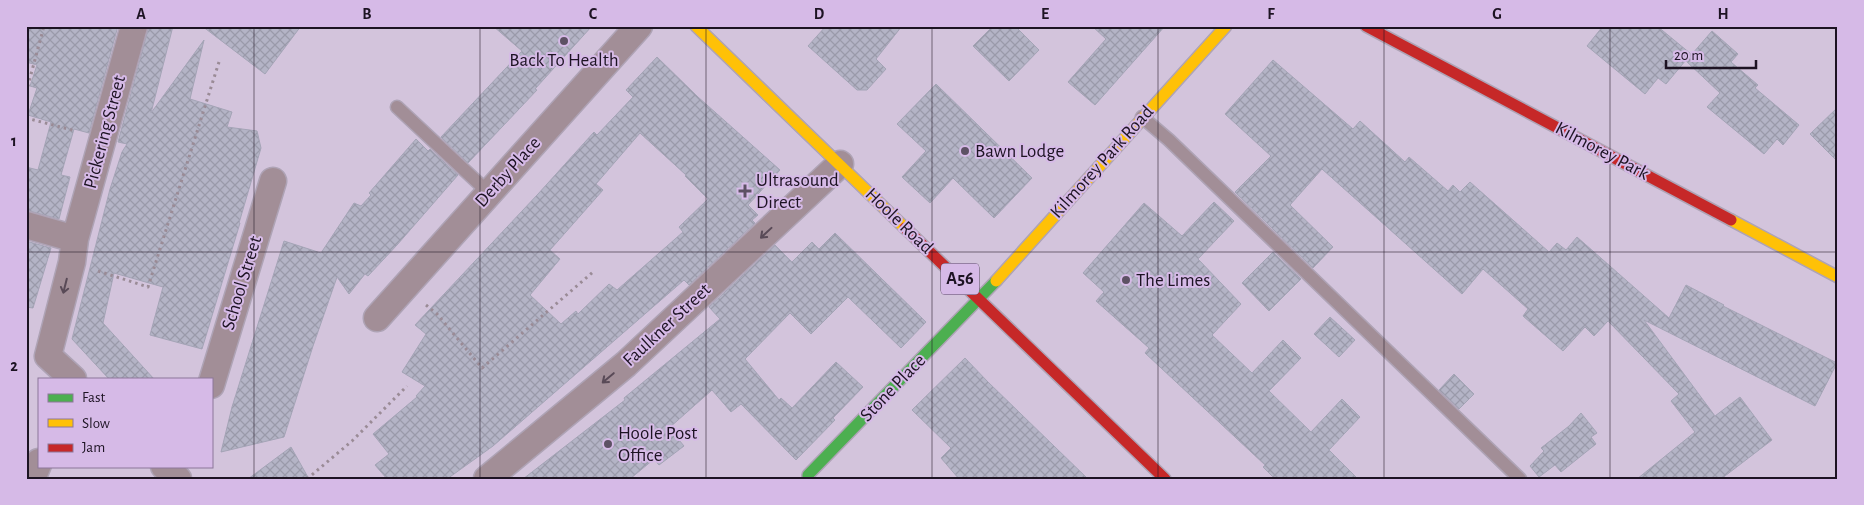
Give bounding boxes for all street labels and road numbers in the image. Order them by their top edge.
street label: Pickering Street [81,73,129,191]
street label: Kilmorey Park Road [1047,102,1157,222]
street label: Kilmorey Park [1552,118,1652,184]
street label: Derby Place [472,133,544,211]
street label: Hoole Road [862,184,937,258]
street label: School Street [219,234,265,332]
road number: A56 [941,264,979,294]
street label: Faulkner Street [620,280,714,370]
street label: Stone Place [857,351,929,425]

